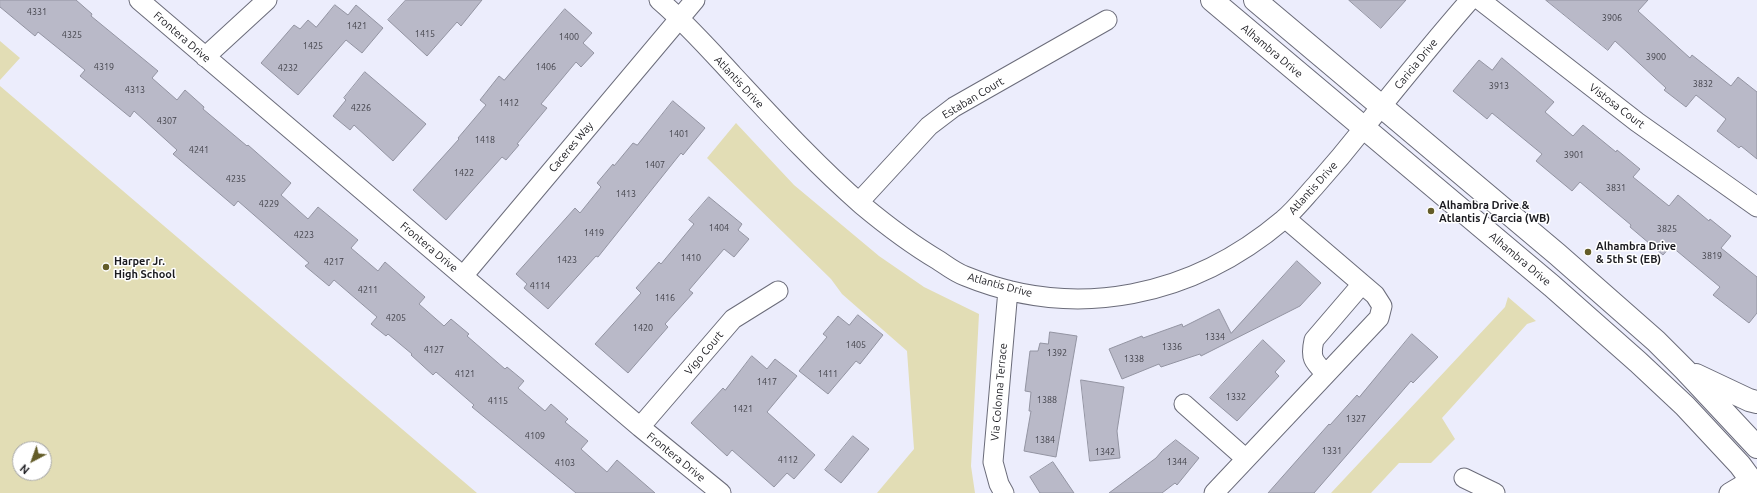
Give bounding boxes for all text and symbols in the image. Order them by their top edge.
house number: 4331 [27,7,47,17]
street label: Frontera Drive [151,9,213,65]
house number: 3906 [1602,13,1622,23]
house number: 1421 [347,21,367,31]
street label: Alhambra Drive [1239,21,1305,81]
house number: 1415 [415,29,435,39]
house number: 4325 [62,30,82,40]
house number: 1400 [559,32,579,42]
street label: Caricia Drive [1392,36,1440,92]
house number: 1425 [303,41,323,51]
house number: 3900 [1646,52,1666,62]
street label: Atlantis Drive [711,53,767,111]
house number: 4319 [94,62,114,72]
house number: 1406 [536,62,556,72]
house number: 4232 [278,63,298,73]
street label: Estaban Court [940,74,1006,122]
house number: 3832 [1693,79,1713,89]
house number: 3913 [1489,81,1509,91]
street label: Vistosa Court [1587,81,1647,131]
house number: 4313 [125,85,145,95]
house number: 1412 [499,98,519,108]
house number: 4226 [351,103,371,113]
house number: 4307 [157,116,177,126]
street label: Caceres Way [546,119,596,175]
house number: 1401 [669,129,689,139]
house number: 1418 [475,135,495,145]
house number: 4241 [189,145,209,155]
house number: 3901 [1564,150,1584,160]
street label: Atlantis Drive [1286,159,1340,217]
house number: 1407 [645,160,665,170]
house number: 1422 [454,168,474,178]
house number: 4235 [226,174,246,184]
house number: 3831 [1606,183,1626,193]
house number: 1413 [616,189,636,199]
place label: Alhambra Drive & Atlantis / Carcia (WB) [1439,198,1550,224]
house number: 4229 [259,199,279,209]
marker: Alhambra Drive & Atlantis / Carcia (WB) [1426,206,1436,216]
street label: Frontera Drive [397,219,461,275]
house number: 1404 [709,223,729,233]
house number: 3825 [1657,224,1677,234]
house number: 1419 [584,228,604,238]
street label: Alhambra Drive [1487,229,1553,289]
house number: 4223 [294,230,314,240]
place label: Alhambra Drive & 5th St (EB) [1596,239,1676,265]
marker: Alhambra Drive & 5th St (EB) [1583,247,1593,257]
house number: 3819 [1702,251,1722,261]
house number: 1410 [681,253,701,263]
place label: Harper Jr. High School [114,254,175,280]
house number: 1423 [557,255,577,265]
house number: 4217 [324,257,344,267]
marker: Harper Jr. High School [101,262,111,272]
street label: Atlantis Drive [966,270,1034,300]
house number: 4114 [530,281,550,291]
house number: 4211 [358,285,378,295]
house number: 1416 [655,293,675,303]
house number: 4205 [386,313,406,323]
house number: 1420 [633,323,653,333]
street label: Vigo Court [682,328,726,378]
house number: 1334 [1205,332,1225,342]
house number: 1405 [846,340,866,350]
house number: 1336 [1162,342,1182,352]
street label: Via Colonna Terrace [988,343,1010,441]
house number: 4127 [424,345,444,355]
house number: 1392 [1047,348,1067,358]
house number: 1338 [1124,354,1144,364]
house number: 4121 [455,369,475,379]
house number: 1411 [818,369,838,379]
house number: 1417 [757,377,777,387]
house number: 1332 [1226,392,1246,402]
house number: 1388 [1037,395,1057,405]
house number: 4115 [488,396,508,406]
house number: 1421 [733,404,753,414]
house number: 1327 [1346,414,1366,424]
street label: Frontera Drive [644,429,708,485]
house number: 4109 [525,431,545,441]
house number: 1384 [1035,435,1055,445]
north arrow [12,441,52,481]
house number: 1331 [1322,446,1342,456]
house number: 1342 [1095,447,1115,457]
house number: 4112 [778,455,798,465]
house number: 1344 [1167,457,1187,467]
house number: 4103 [555,458,575,468]
text: N [18,462,32,477]

